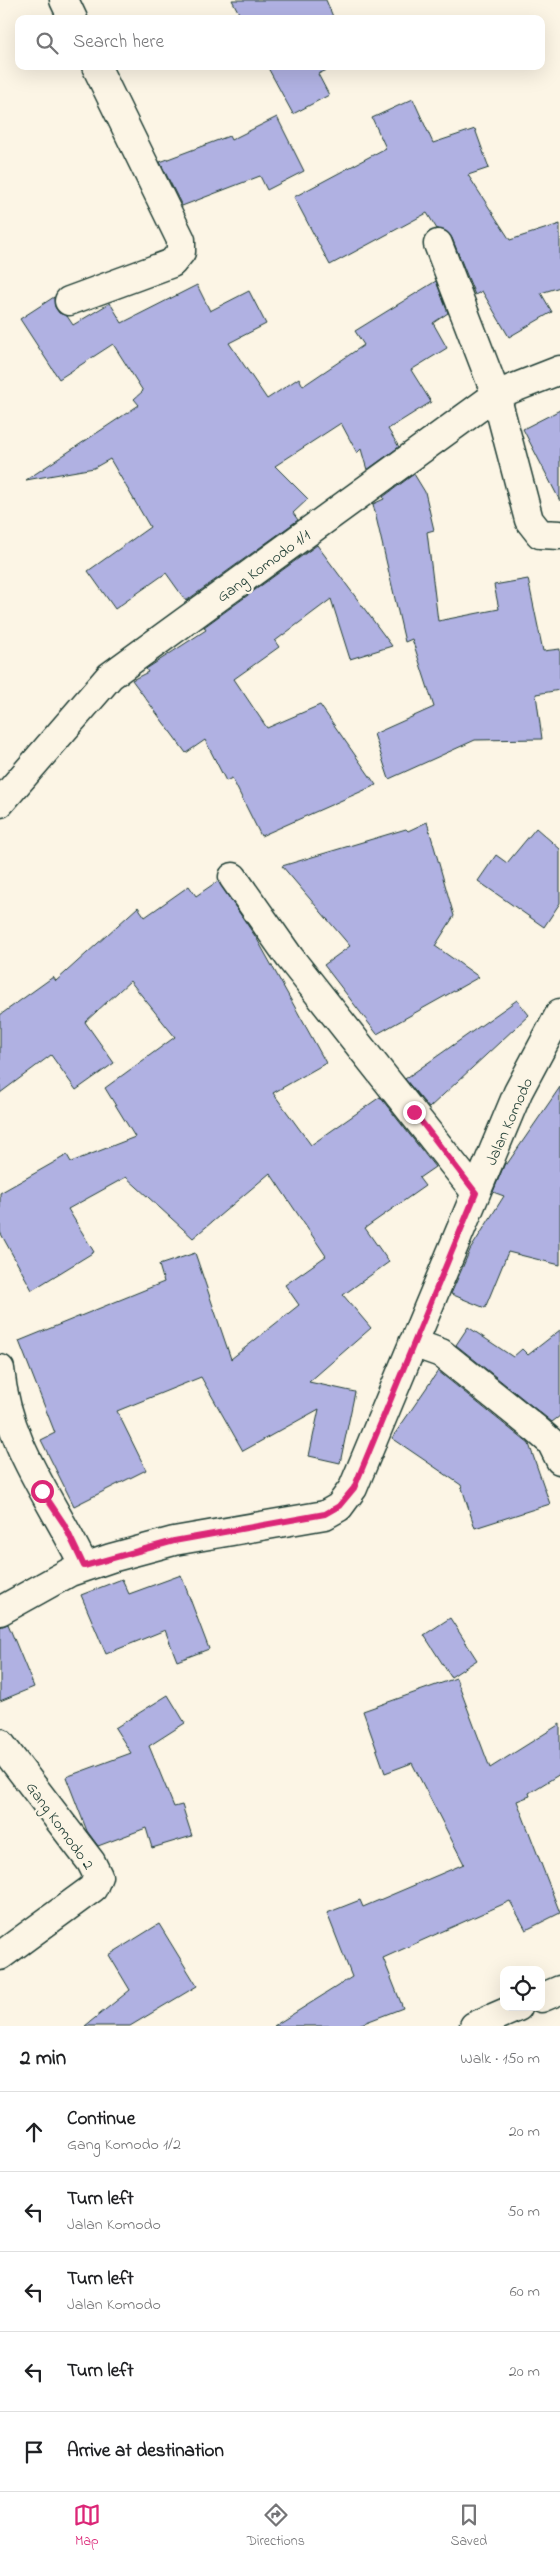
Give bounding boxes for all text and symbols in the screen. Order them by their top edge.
search box [15,15,545,70]
icon: search [33,29,61,57]
text: Search here [73,29,164,56]
street label: Gang Komodo 1/1 [212,524,316,609]
street label: Jalan Komodo [480,1074,540,1170]
route end [403,1101,426,1124]
route start [31,1480,54,1503]
street label: Gang Komodo 2 [19,1777,100,1875]
map controls [500,1966,545,2011]
button: locate [500,1966,545,2011]
text: 2 min [20,2044,66,2074]
text: Walk · 150 m [460,2047,540,2071]
text: Continue [67,2106,135,2133]
icon: ahead [20,2118,48,2146]
text: 20 m [509,2120,540,2144]
text: Gang Komodo 1/2 [67,2133,181,2157]
text: Turn left [67,2186,134,2213]
icon: left [20,2198,48,2226]
text: 50 m [508,2200,540,2224]
text: Jalan Komodo [67,2213,161,2237]
text: Turn left [67,2266,134,2293]
icon: left [20,2278,48,2306]
text: 60 m [510,2280,540,2304]
text: Jalan Komodo [67,2293,161,2317]
icon: left [20,2358,48,2386]
text: Turn left [67,2358,134,2385]
text: 20 m [509,2360,540,2384]
icon: arrive [20,2438,48,2466]
text: Arrive at destination [67,2438,224,2465]
tab: Map [73,2501,101,2552]
tab: Directions [247,2501,305,2552]
tab: Saved [451,2501,487,2552]

